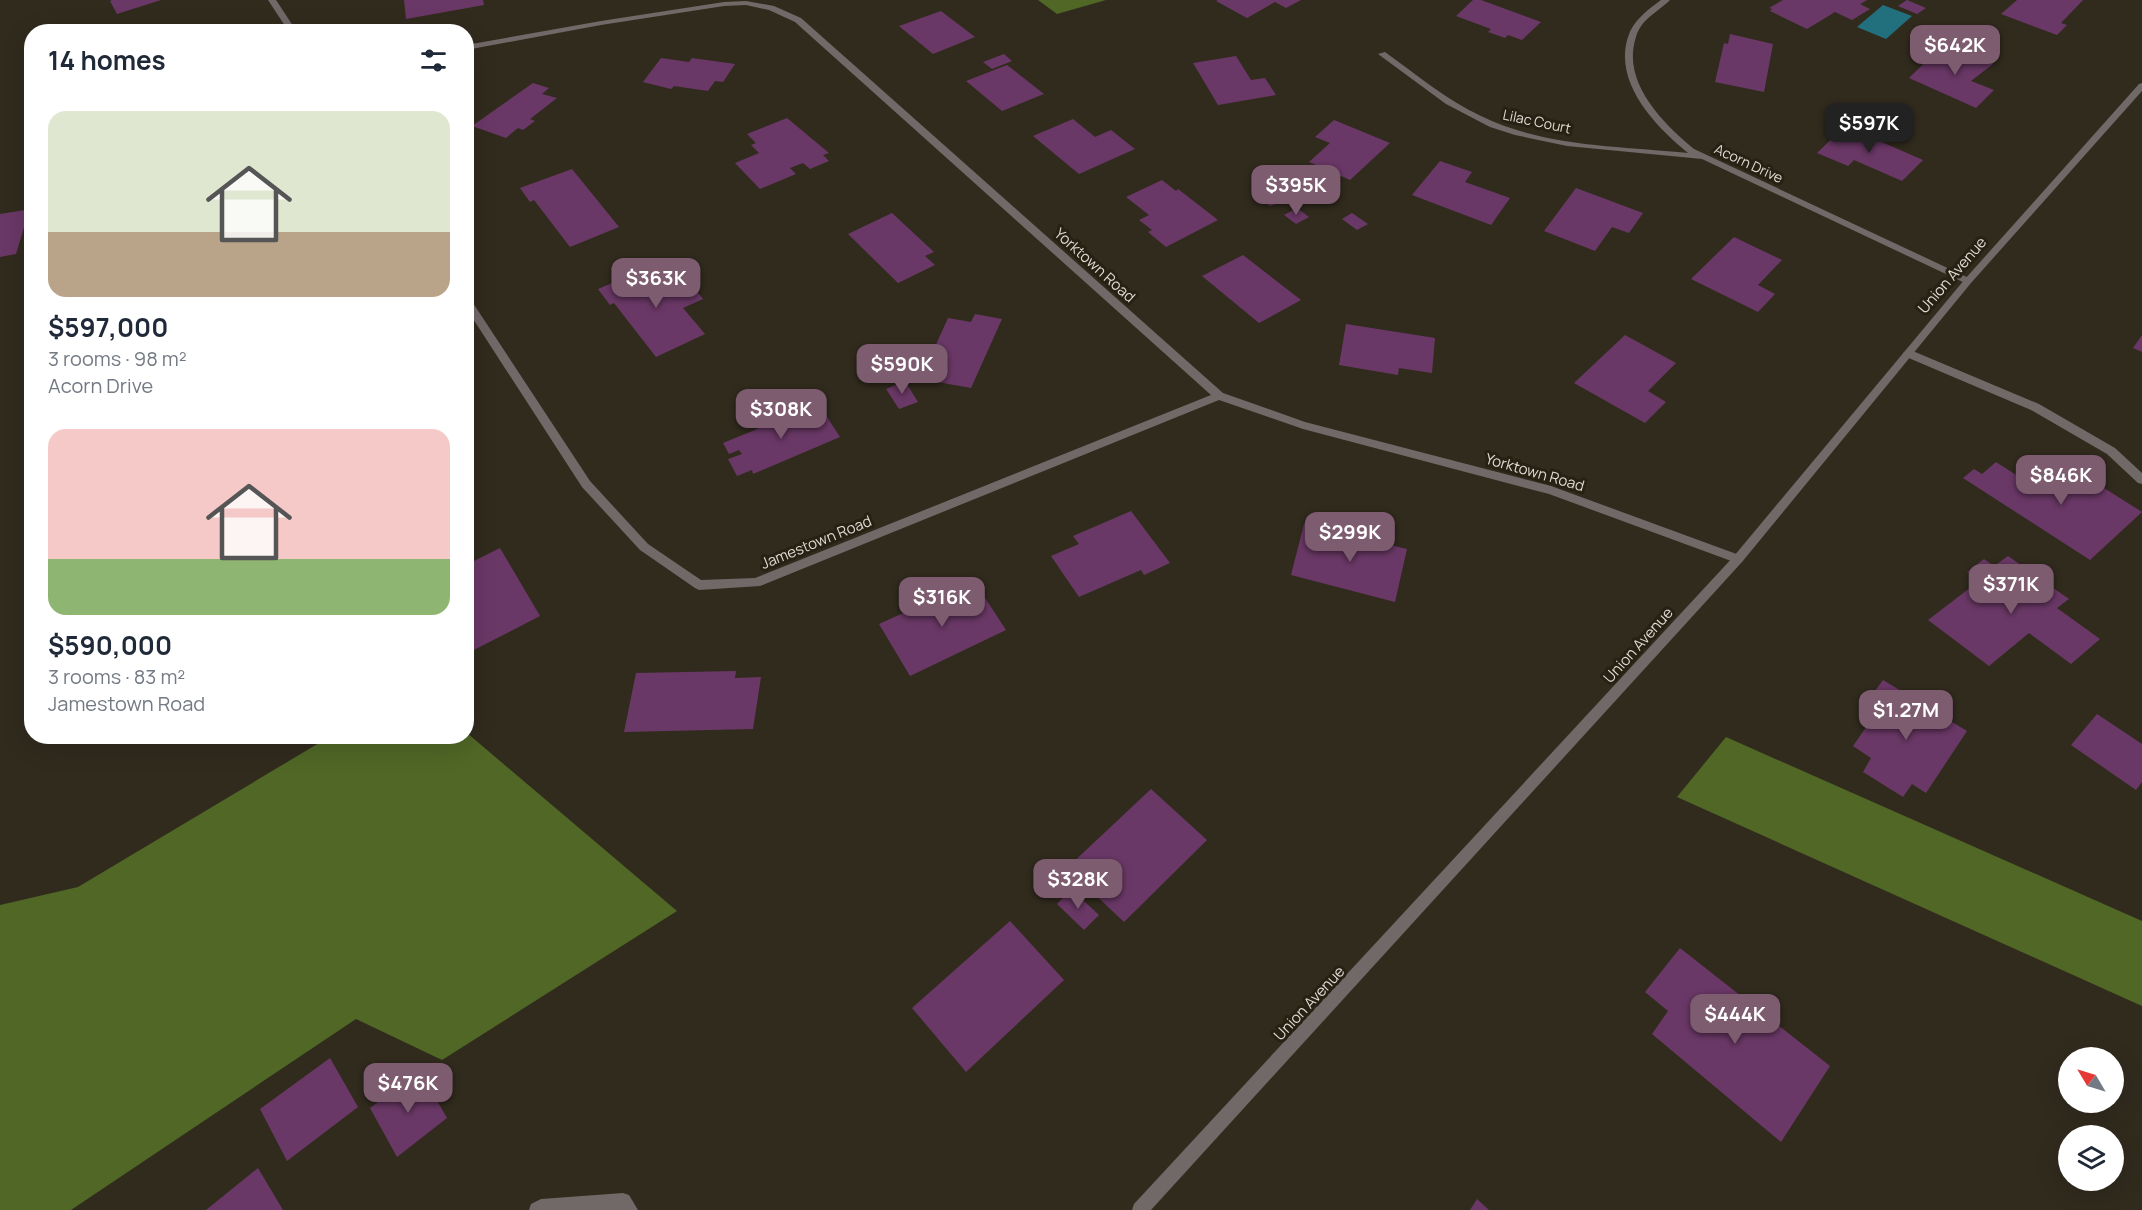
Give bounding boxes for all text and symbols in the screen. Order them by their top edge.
pin: $642K [1913,25,1997,76]
text: $642K [1924,31,1986,58]
text: 14 homes [48,42,166,78]
icon: filters [417,44,450,77]
pin: $597K [1827,103,1911,154]
street label: Lilac Court [1501,105,1573,138]
text: $597K [1839,109,1899,136]
street label: Acorn Drive [1712,139,1786,187]
icon: home [195,150,303,258]
pin: $395K [1254,165,1338,216]
text: $395K [1265,171,1327,198]
street label: Yorktown Road [1050,223,1140,307]
street label: Union Avenue [1913,232,1991,318]
pin: $363K [614,258,698,309]
text: $363K [625,264,687,291]
text: $597,000 [48,309,168,345]
pin: $590K [860,344,944,395]
text: 3 rooms · 98 m² [48,345,187,372]
text: $590K [871,350,933,377]
text: Acorn Drive [48,372,153,399]
pin: $308K [739,389,823,440]
text: $308K [750,395,812,422]
street label: Yorktown Road [1483,448,1587,496]
pin: $846K [2019,455,2103,506]
text: $846K [2030,461,2092,488]
icon: home [195,468,303,576]
street label: Jamestown Road [757,510,875,574]
pin: $299K [1308,512,1392,563]
text: $299K [1319,518,1381,545]
pin: $371K [1969,564,2053,615]
text: $371K [1983,570,2039,597]
pin: $316K [900,577,984,628]
text: $316K [913,583,971,610]
street label: Union Avenue [1598,602,1678,687]
text: $590,000 [48,627,172,663]
text: 3 rooms · 83 m² [48,663,185,690]
text: Jamestown Road [48,690,205,717]
pin: $1.27M [1857,690,1955,741]
text: $1.27M [1873,696,1939,723]
pin: $328K [1036,859,1120,910]
text: $328K [1047,865,1109,892]
street label: Union Avenue [1269,961,1349,1045]
pin: $444K [1693,994,1777,1045]
text: $444K [1704,1000,1766,1027]
north arrow [2058,1047,2124,1113]
map controls [2058,1047,2124,1191]
pin: $476K [366,1063,450,1114]
text: $476K [378,1069,438,1096]
button: layers [2058,1125,2124,1191]

